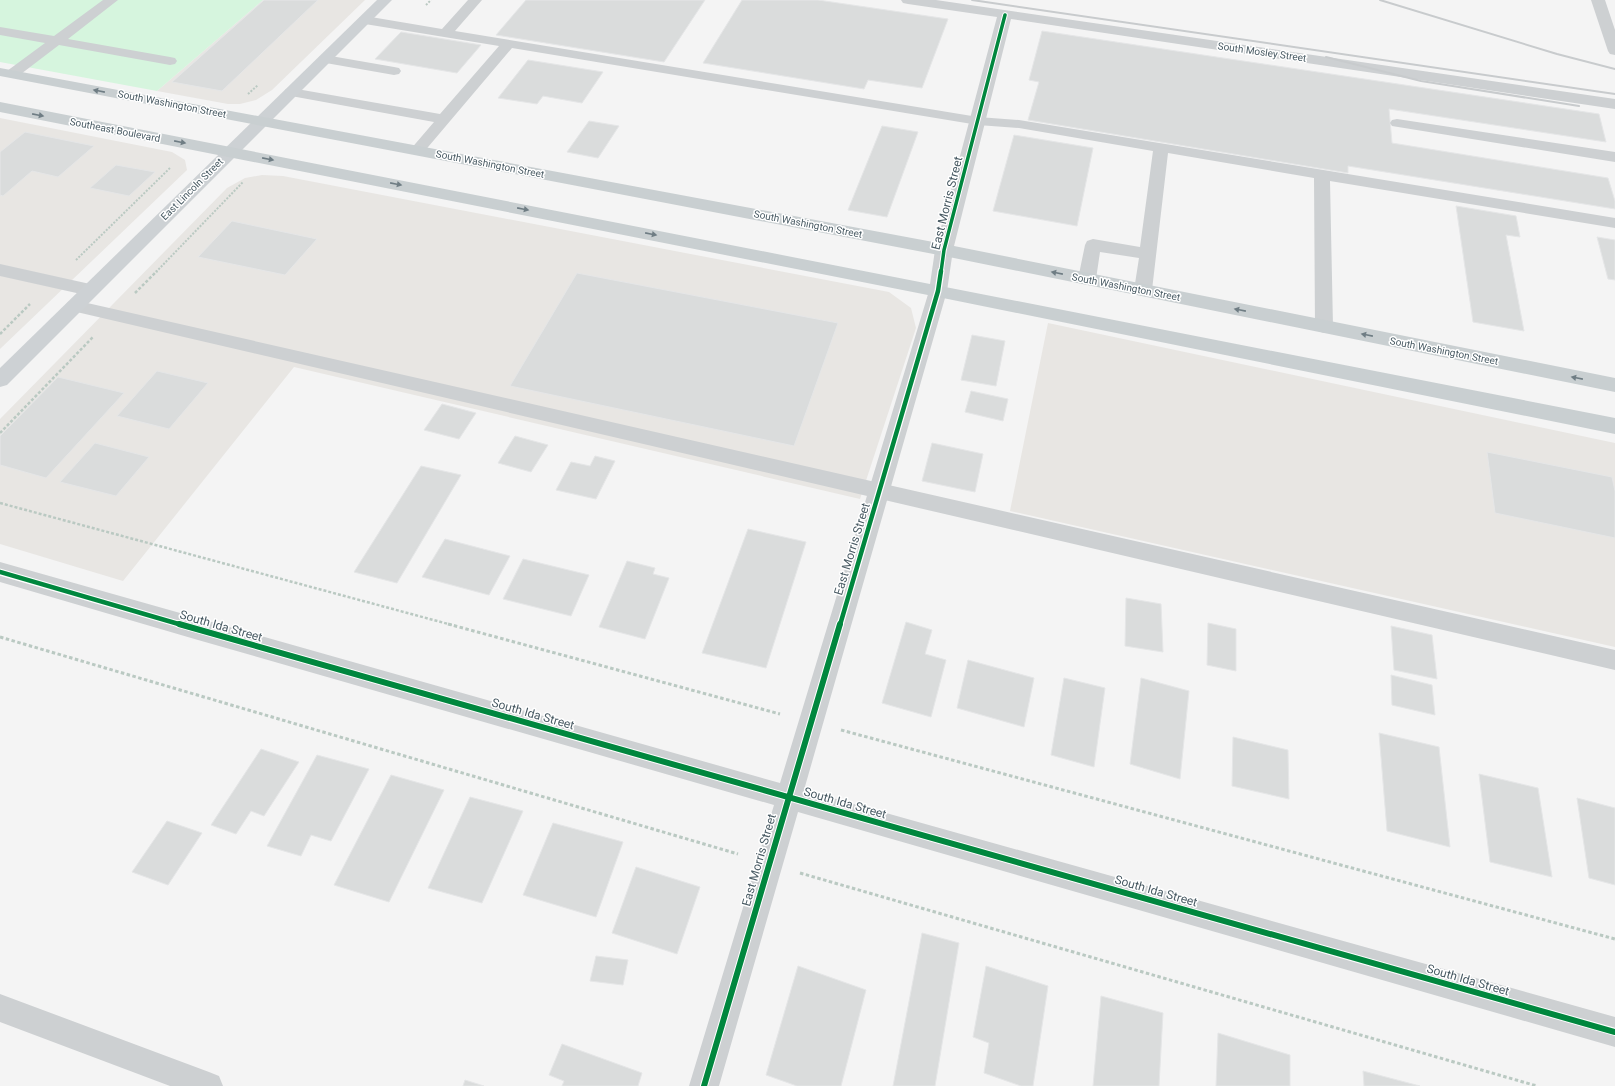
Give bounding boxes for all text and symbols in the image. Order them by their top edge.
street label: South Mosley Street [1217,40,1307,64]
one-way arrow [93,87,105,93]
street label: South Washington Street [117,88,227,120]
one-way arrow [32,112,44,118]
street label: Southeast Boulevard [69,116,161,144]
one-way arrow [174,140,186,146]
street label: South Washington Street [435,148,545,180]
street label: East Morris Street [929,155,965,251]
street label: East Lincoln Street [159,156,225,222]
one-way arrow [262,157,274,163]
one-way arrow [390,182,402,188]
one-way arrow [517,207,530,213]
street label: South Washington Street [753,208,863,240]
one-way arrow [645,232,657,238]
one-way arrow [1051,269,1063,275]
street label: South Washington Street [1071,271,1181,303]
one-way arrow [1233,306,1246,312]
one-way arrow [1361,332,1373,338]
street label: South Washington Street [1389,335,1499,367]
one-way arrow [1571,374,1583,380]
street label: East Morris Street [831,501,873,597]
street label: South Ida Street [178,608,264,645]
street label: South Ida Street [490,696,576,733]
street label: South Ida Street [802,785,888,822]
street label: East Morris Street [739,812,779,908]
street label: South Ida Street [1113,873,1199,910]
street label: South Ida Street [1425,962,1511,999]

